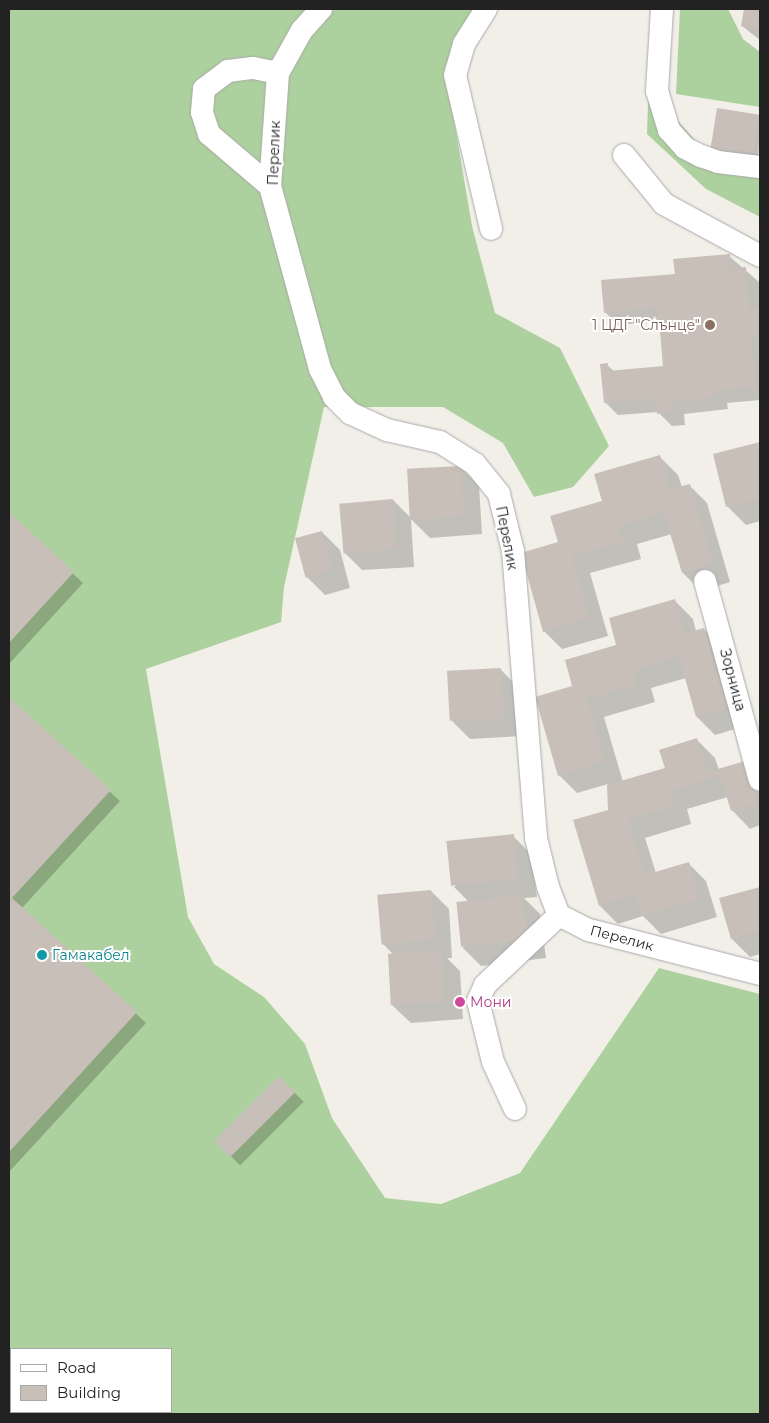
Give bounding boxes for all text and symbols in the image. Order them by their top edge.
street label: Перелик [264,120,284,186]
place label: 1 ЦДГ "Слънце" [592,317,700,333]
marker: 1 ЦДГ "Слънце" [704,319,716,331]
street label: Перелик [493,505,521,571]
street label: Зорница [717,647,749,713]
street label: Перелик [588,921,656,955]
place label: Гамакабел [52,947,130,963]
marker: Гамакабел [36,949,48,961]
place label: Мони [470,994,511,1010]
marker: Мони [454,996,466,1008]
legend [10,1348,172,1413]
text: Road [57,1358,96,1377]
text: Building [57,1383,121,1402]

